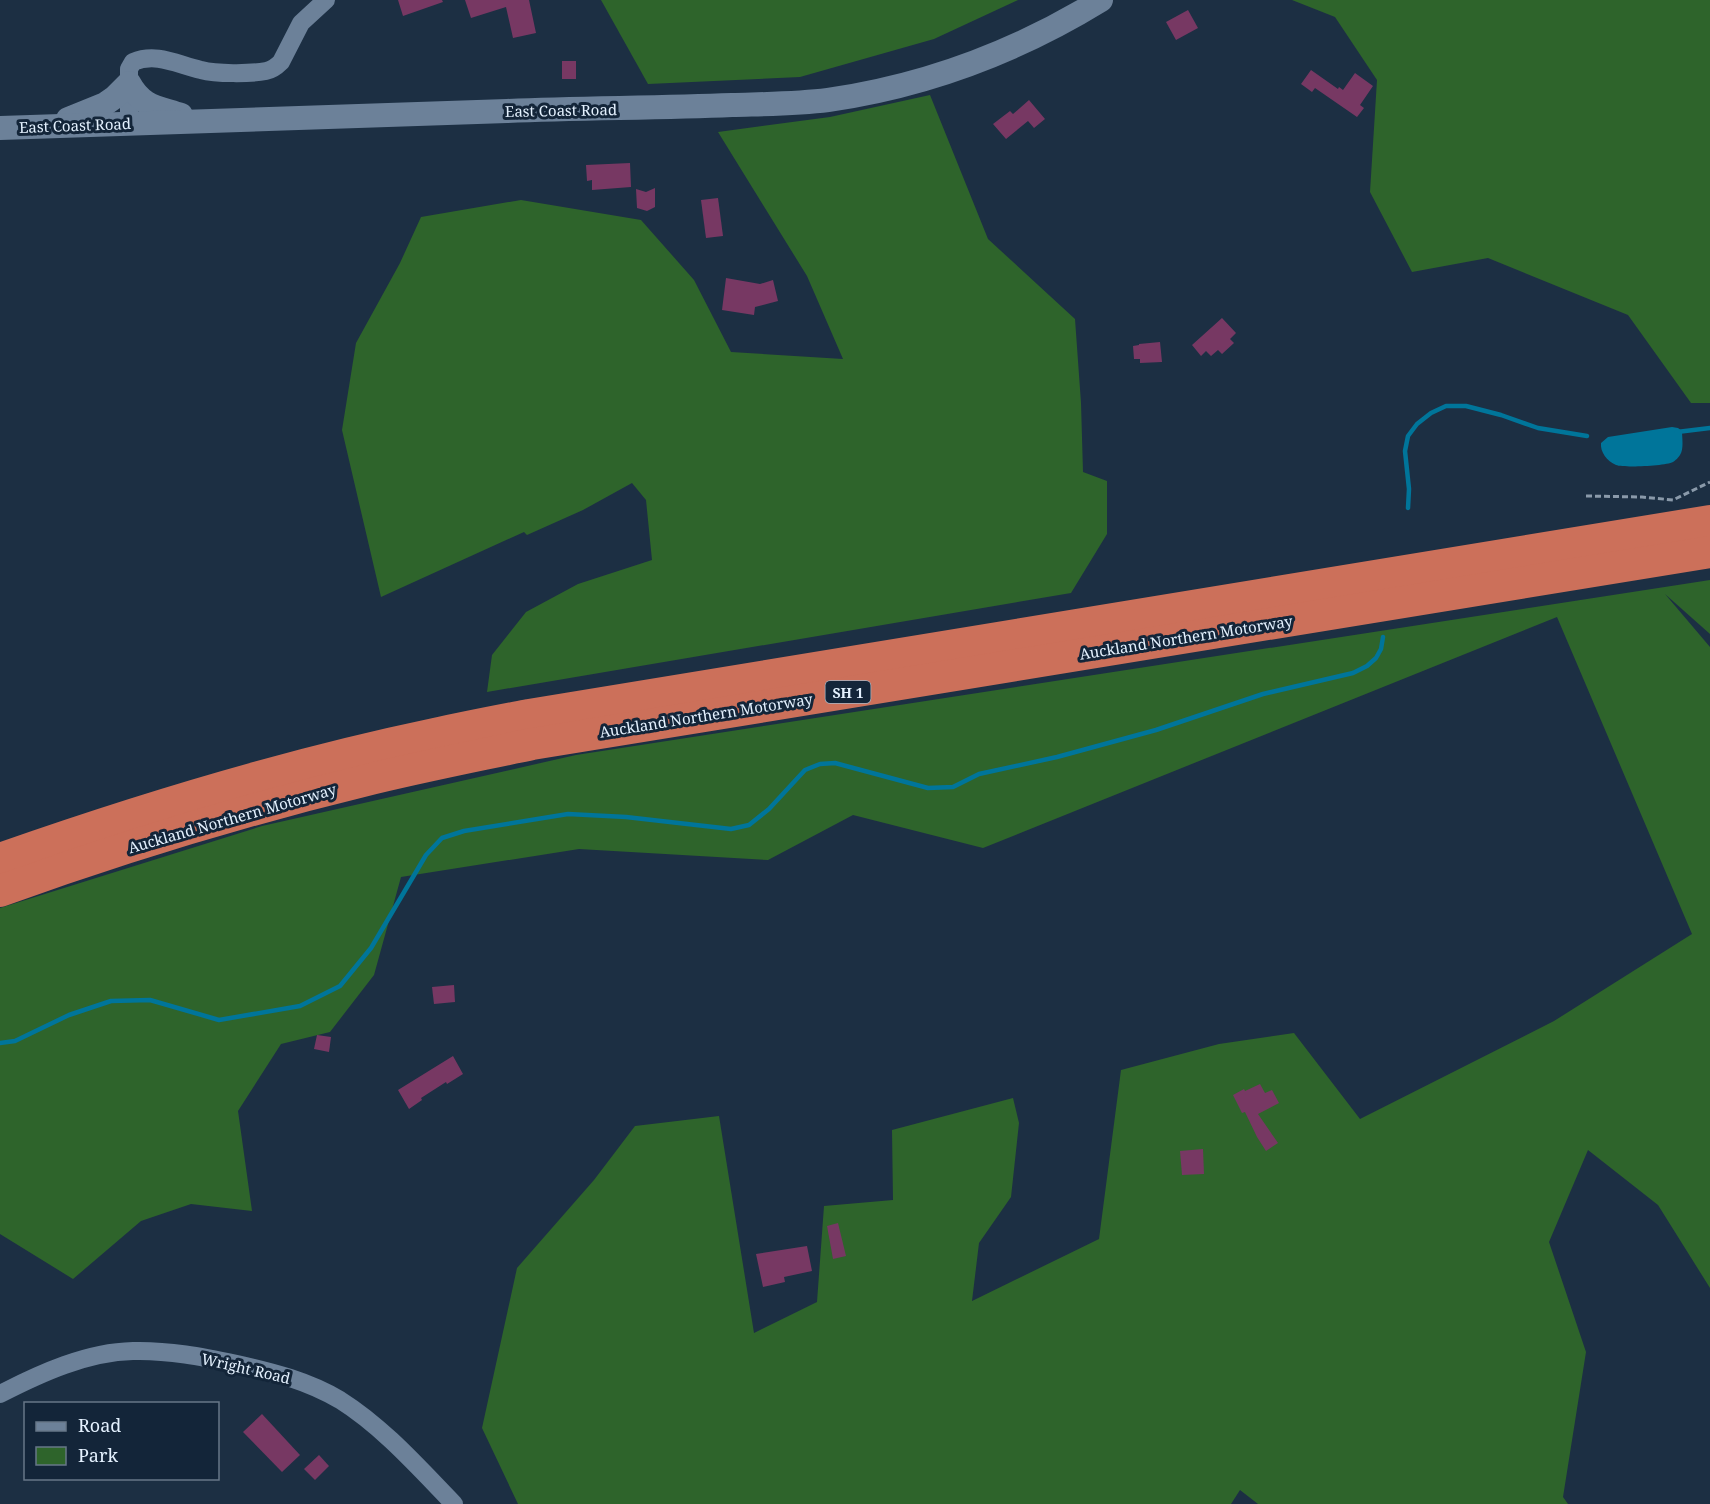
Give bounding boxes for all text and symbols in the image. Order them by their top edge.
street label: East Coast Road [505,99,617,121]
street label: East Coast Road [19,113,131,137]
street label: Auckland Northern Motorway [1078,610,1295,664]
road number: SH 1 [826,681,870,703]
street label: Auckland Northern Motorway [598,688,815,742]
street label: Auckland Northern Motorway [126,779,339,857]
street label: Wright Road [200,1348,292,1388]
legend [24,1402,219,1480]
text: Road [78,1413,121,1437]
text: Park [78,1443,118,1467]

